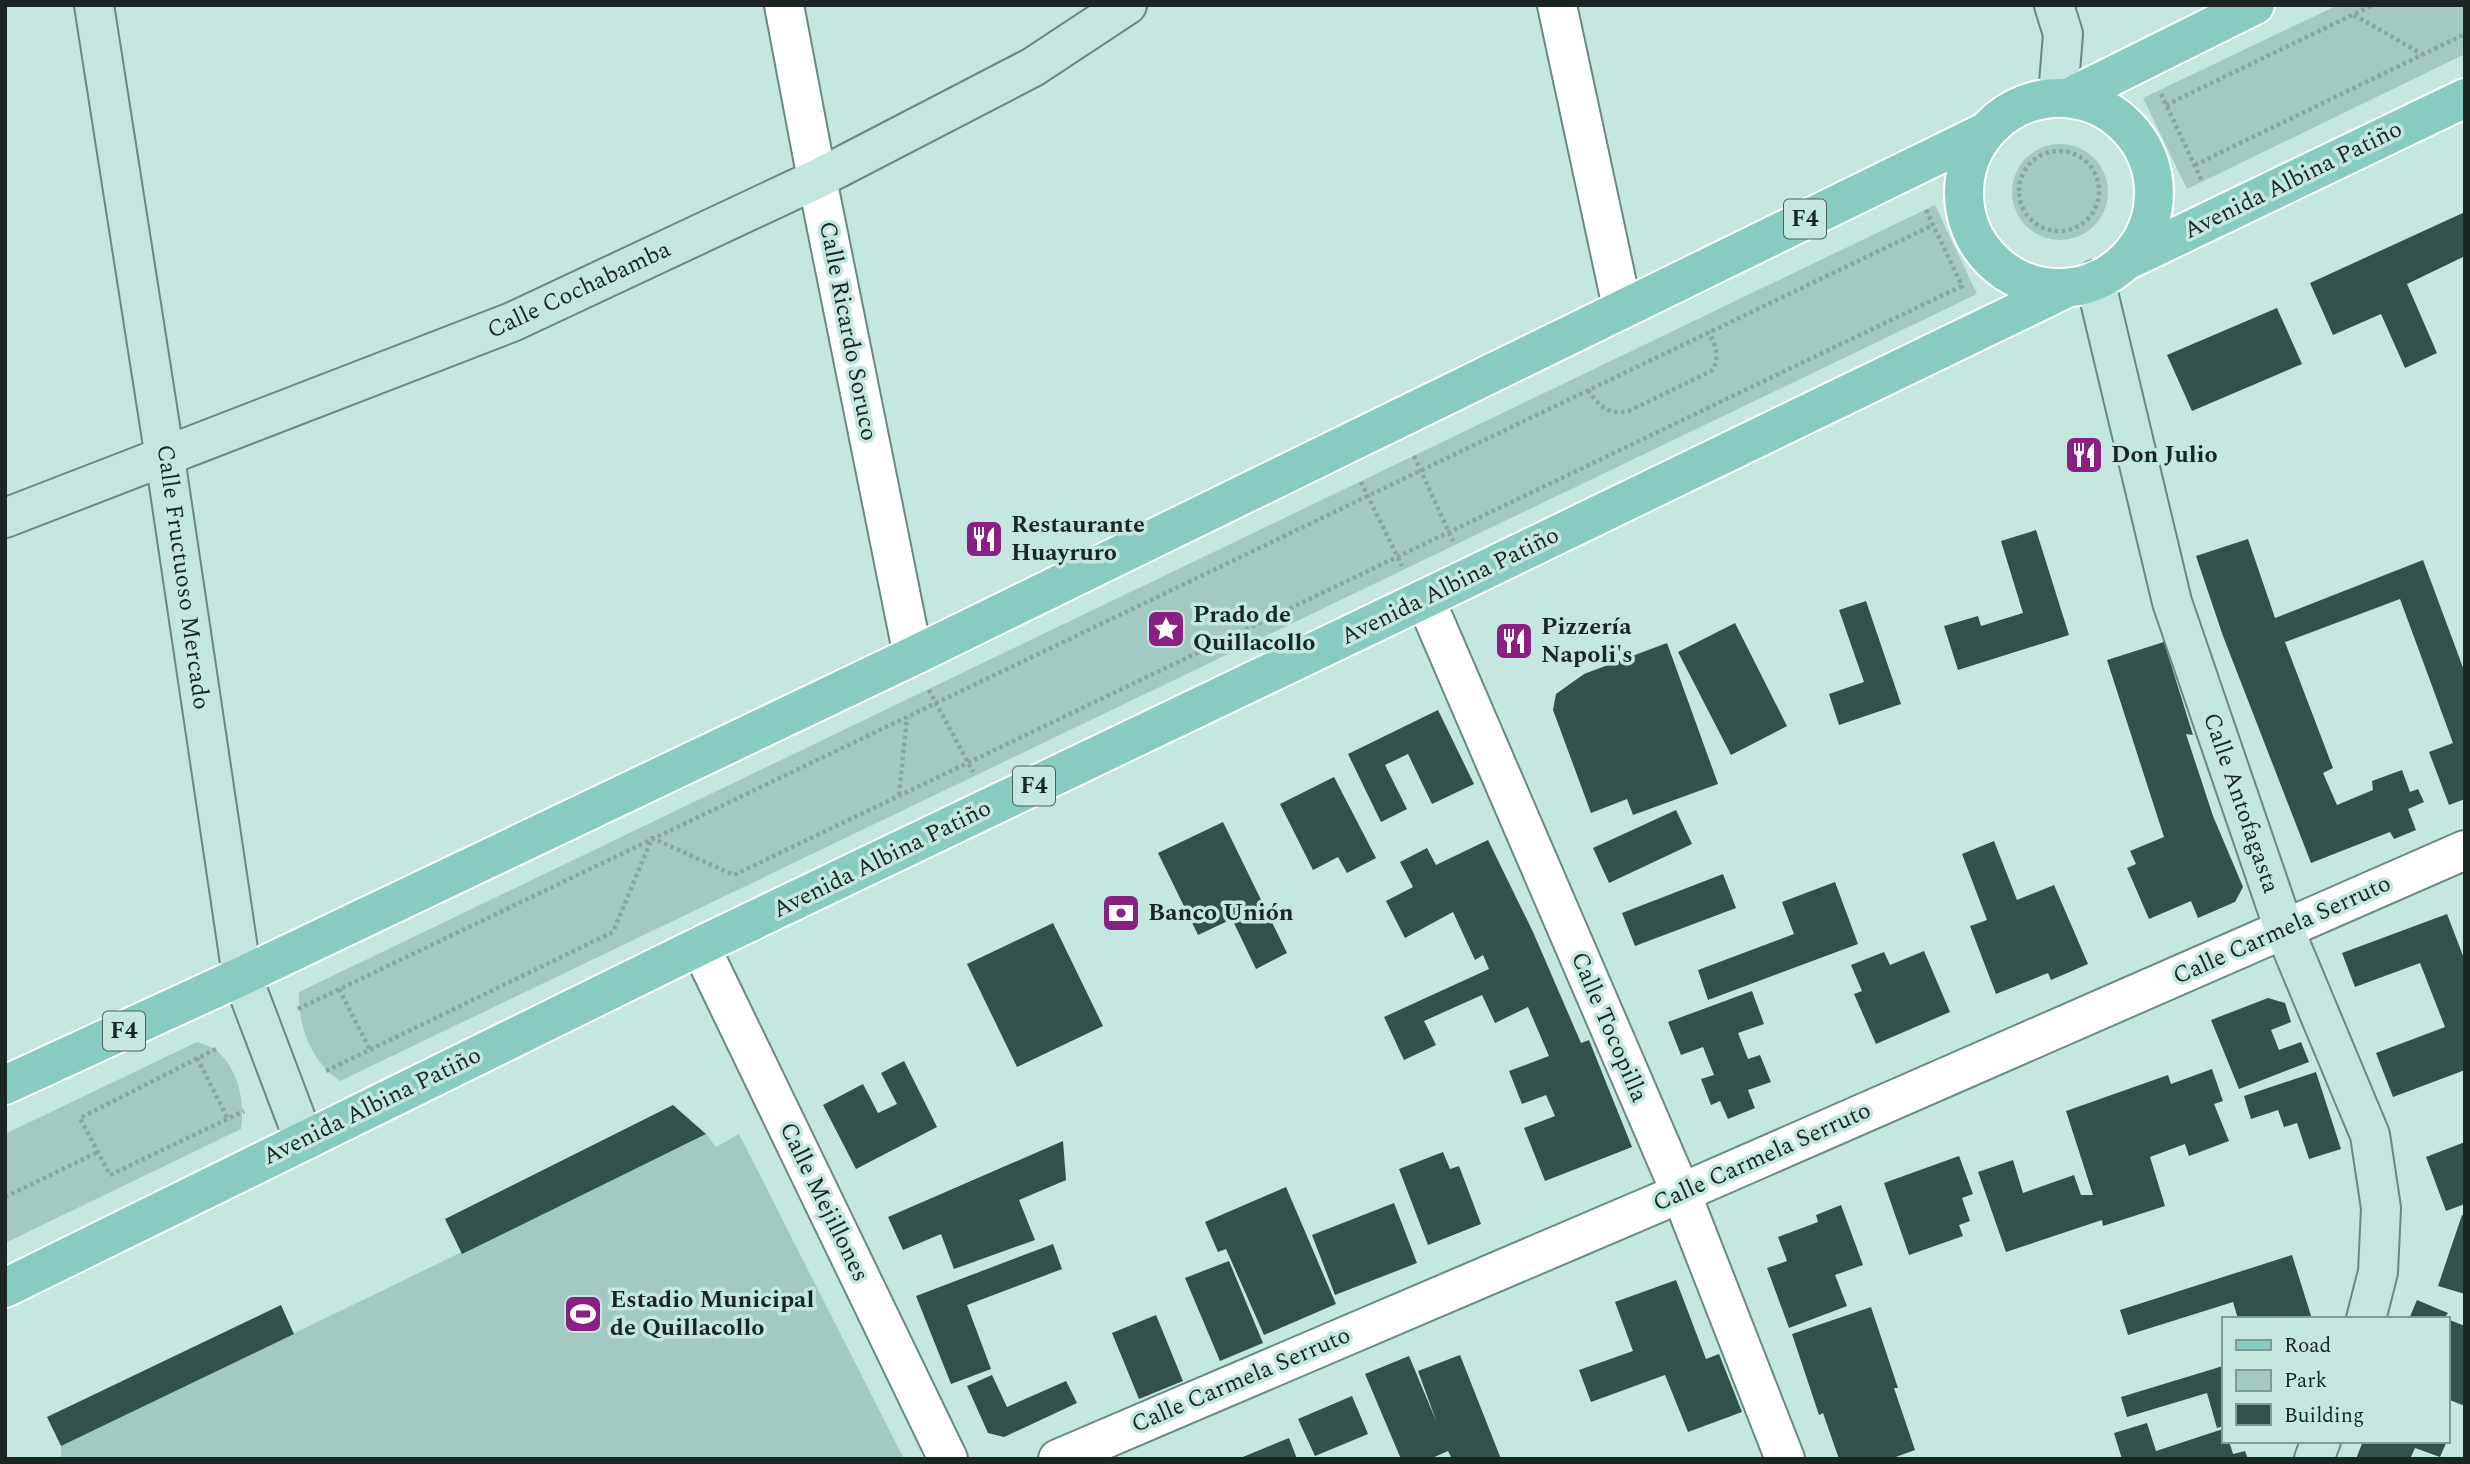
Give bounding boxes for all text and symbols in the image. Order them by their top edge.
street label: Avenida Albina Patiño [2177,111,2409,249]
road number: F4 [1784,200,1826,238]
street label: Calle Ricardo Soruco [809,218,887,444]
street label: Calle Cochabamba [481,231,677,348]
restaurant icon: Don Julio [2063,434,2105,476]
place label: Don Julio [2111,437,2218,473]
street label: Calle Fructuoso Mercado [147,442,219,712]
place label: Restaurante Huayruro [1011,507,1145,571]
street label: Avenida Albina Patiño [1334,517,1566,655]
restaurant icon: Restaurante Huayruro [963,518,1005,560]
place label: Prado de Quillacollo [1193,597,1315,661]
place icon: Prado de Quillacollo [1145,608,1187,650]
place label: Pizzería Napoli's [1541,609,1633,673]
restaurant icon: Pizzería Napoli's [1493,620,1535,662]
street label: Calle Antofagasta [2193,708,2289,898]
road number: F4 [1013,766,1055,806]
street label: Avenida Albina Patiño [766,790,998,928]
street label: Calle Carmela Serruto [2167,866,2397,994]
bank icon: Banco Unión [1100,892,1142,934]
place label: Banco Unión [1148,895,1294,931]
street label: Calle Tocopilla [1561,946,1657,1108]
road number: F4 [103,1012,145,1050]
street label: Avenida Albina Patiño [256,1037,488,1175]
street label: Calle Carmela Serruto [1647,1093,1877,1221]
street label: Calle Mejillones [770,1116,878,1288]
place label: Estadio Municipal de Quillacollo [610,1282,814,1346]
sports icon: Estadio Municipal de Quillacollo [562,1293,604,1335]
street label: Calle Carmela Serruto [1126,1317,1356,1443]
legend [2222,1317,2449,1443]
text: Road [2284,1330,2331,1362]
text: Park [2284,1365,2328,1397]
text: Building [2284,1400,2364,1432]

